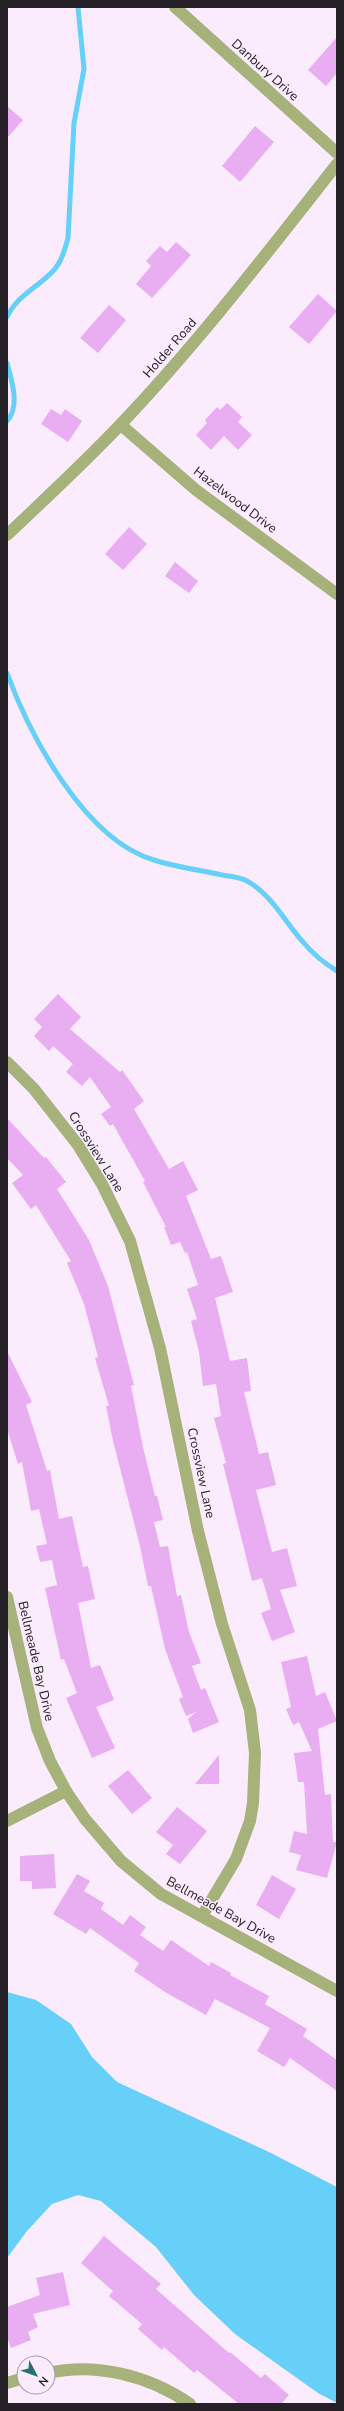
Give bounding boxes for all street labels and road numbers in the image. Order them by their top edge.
street label: Danbury Drive [228,35,303,105]
street label: Holder Road [139,314,201,382]
street label: Hazelwood Drive [190,463,281,537]
street label: Crossview Lane [64,1108,128,1196]
street label: Crossview Lane [183,1426,219,1520]
street label: Bellmeade Bay Drive [13,1599,59,1723]
street label: Bellmeade Bay Drive [163,1872,279,1948]

